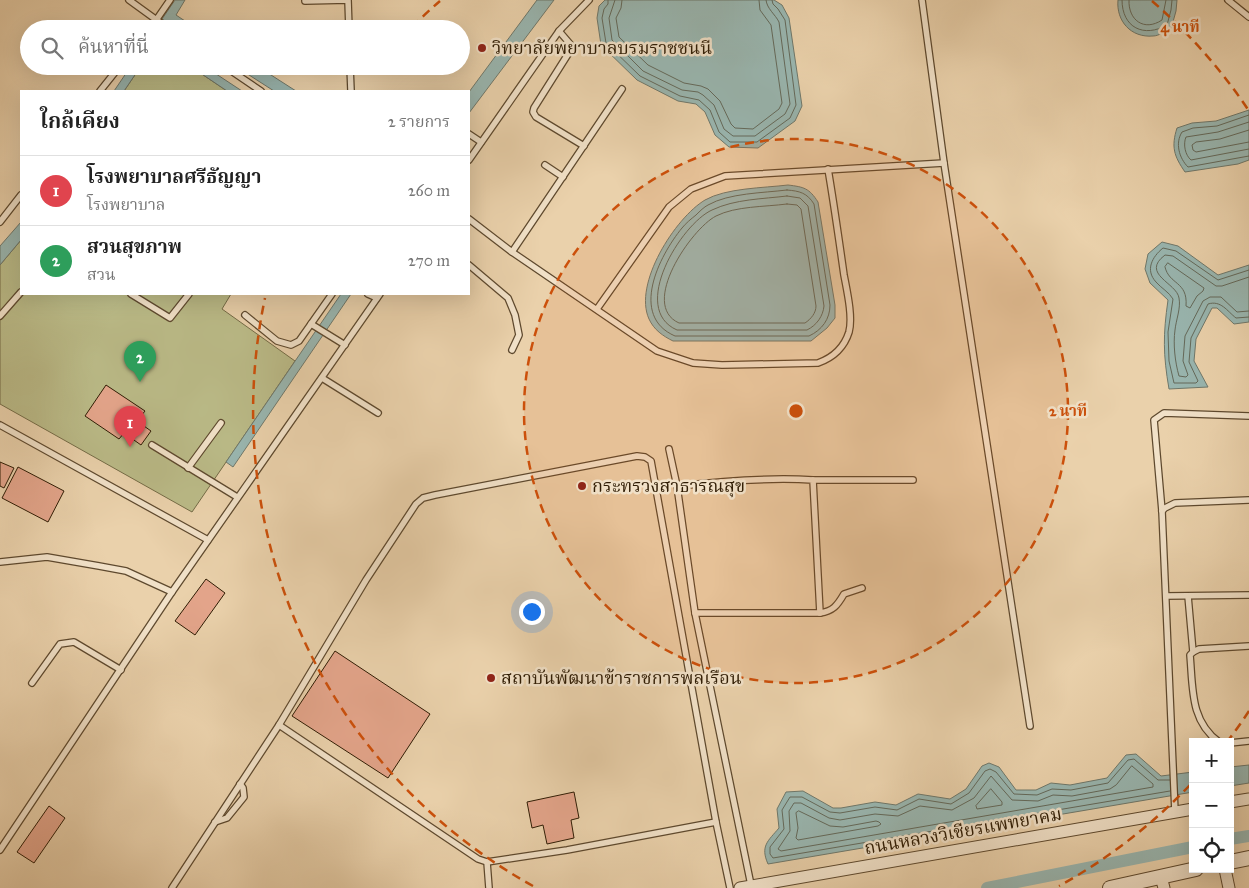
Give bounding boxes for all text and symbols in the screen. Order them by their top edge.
text: 4 นาที [1160,18,1200,37]
search box [20,20,470,75]
icon: search [38,34,66,62]
text: ค้นหาที่นี่ [78,35,149,58]
place label: วิทยาลัยพยาบาลบรมราชชนนี [492,37,712,59]
marker: วิทยาลัยพยาบาลบรมราชชนนี [476,42,488,54]
text: ใกล้เคียง [40,108,120,134]
text: 2 รายการ [388,112,450,131]
text: โรงพยาบาลศรีธัญญา [87,165,261,188]
text: 1 [53,181,59,200]
text: 260 m [408,181,450,200]
text: โรงพยาบาล [87,195,165,214]
text: สวนสุขภาพ [87,235,182,258]
text: 2 [52,251,60,270]
text: 270 m [408,251,450,270]
text: สวน [87,265,116,284]
pin: 2 [124,341,156,382]
centre of rings [787,402,805,420]
text: 2 นาที [1049,402,1087,420]
pin: 1 [114,406,146,447]
place label: กระทรวงสาธารณสุข [592,475,745,498]
marker: กระทรวงสาธารณสุข [576,480,588,492]
your location [519,599,545,625]
place label: สถาบันพัฒนาข้าราชการพลเรือน [501,667,742,689]
marker: สถาบันพัฒนาข้าราชการพลเรือน [485,672,497,684]
map controls [1189,738,1234,873]
button: + [1189,738,1234,783]
button: − [1189,783,1234,828]
street label: ถนนหลวงวิเชียรแพทยาคม [863,803,1063,859]
button: locate [1189,828,1234,873]

